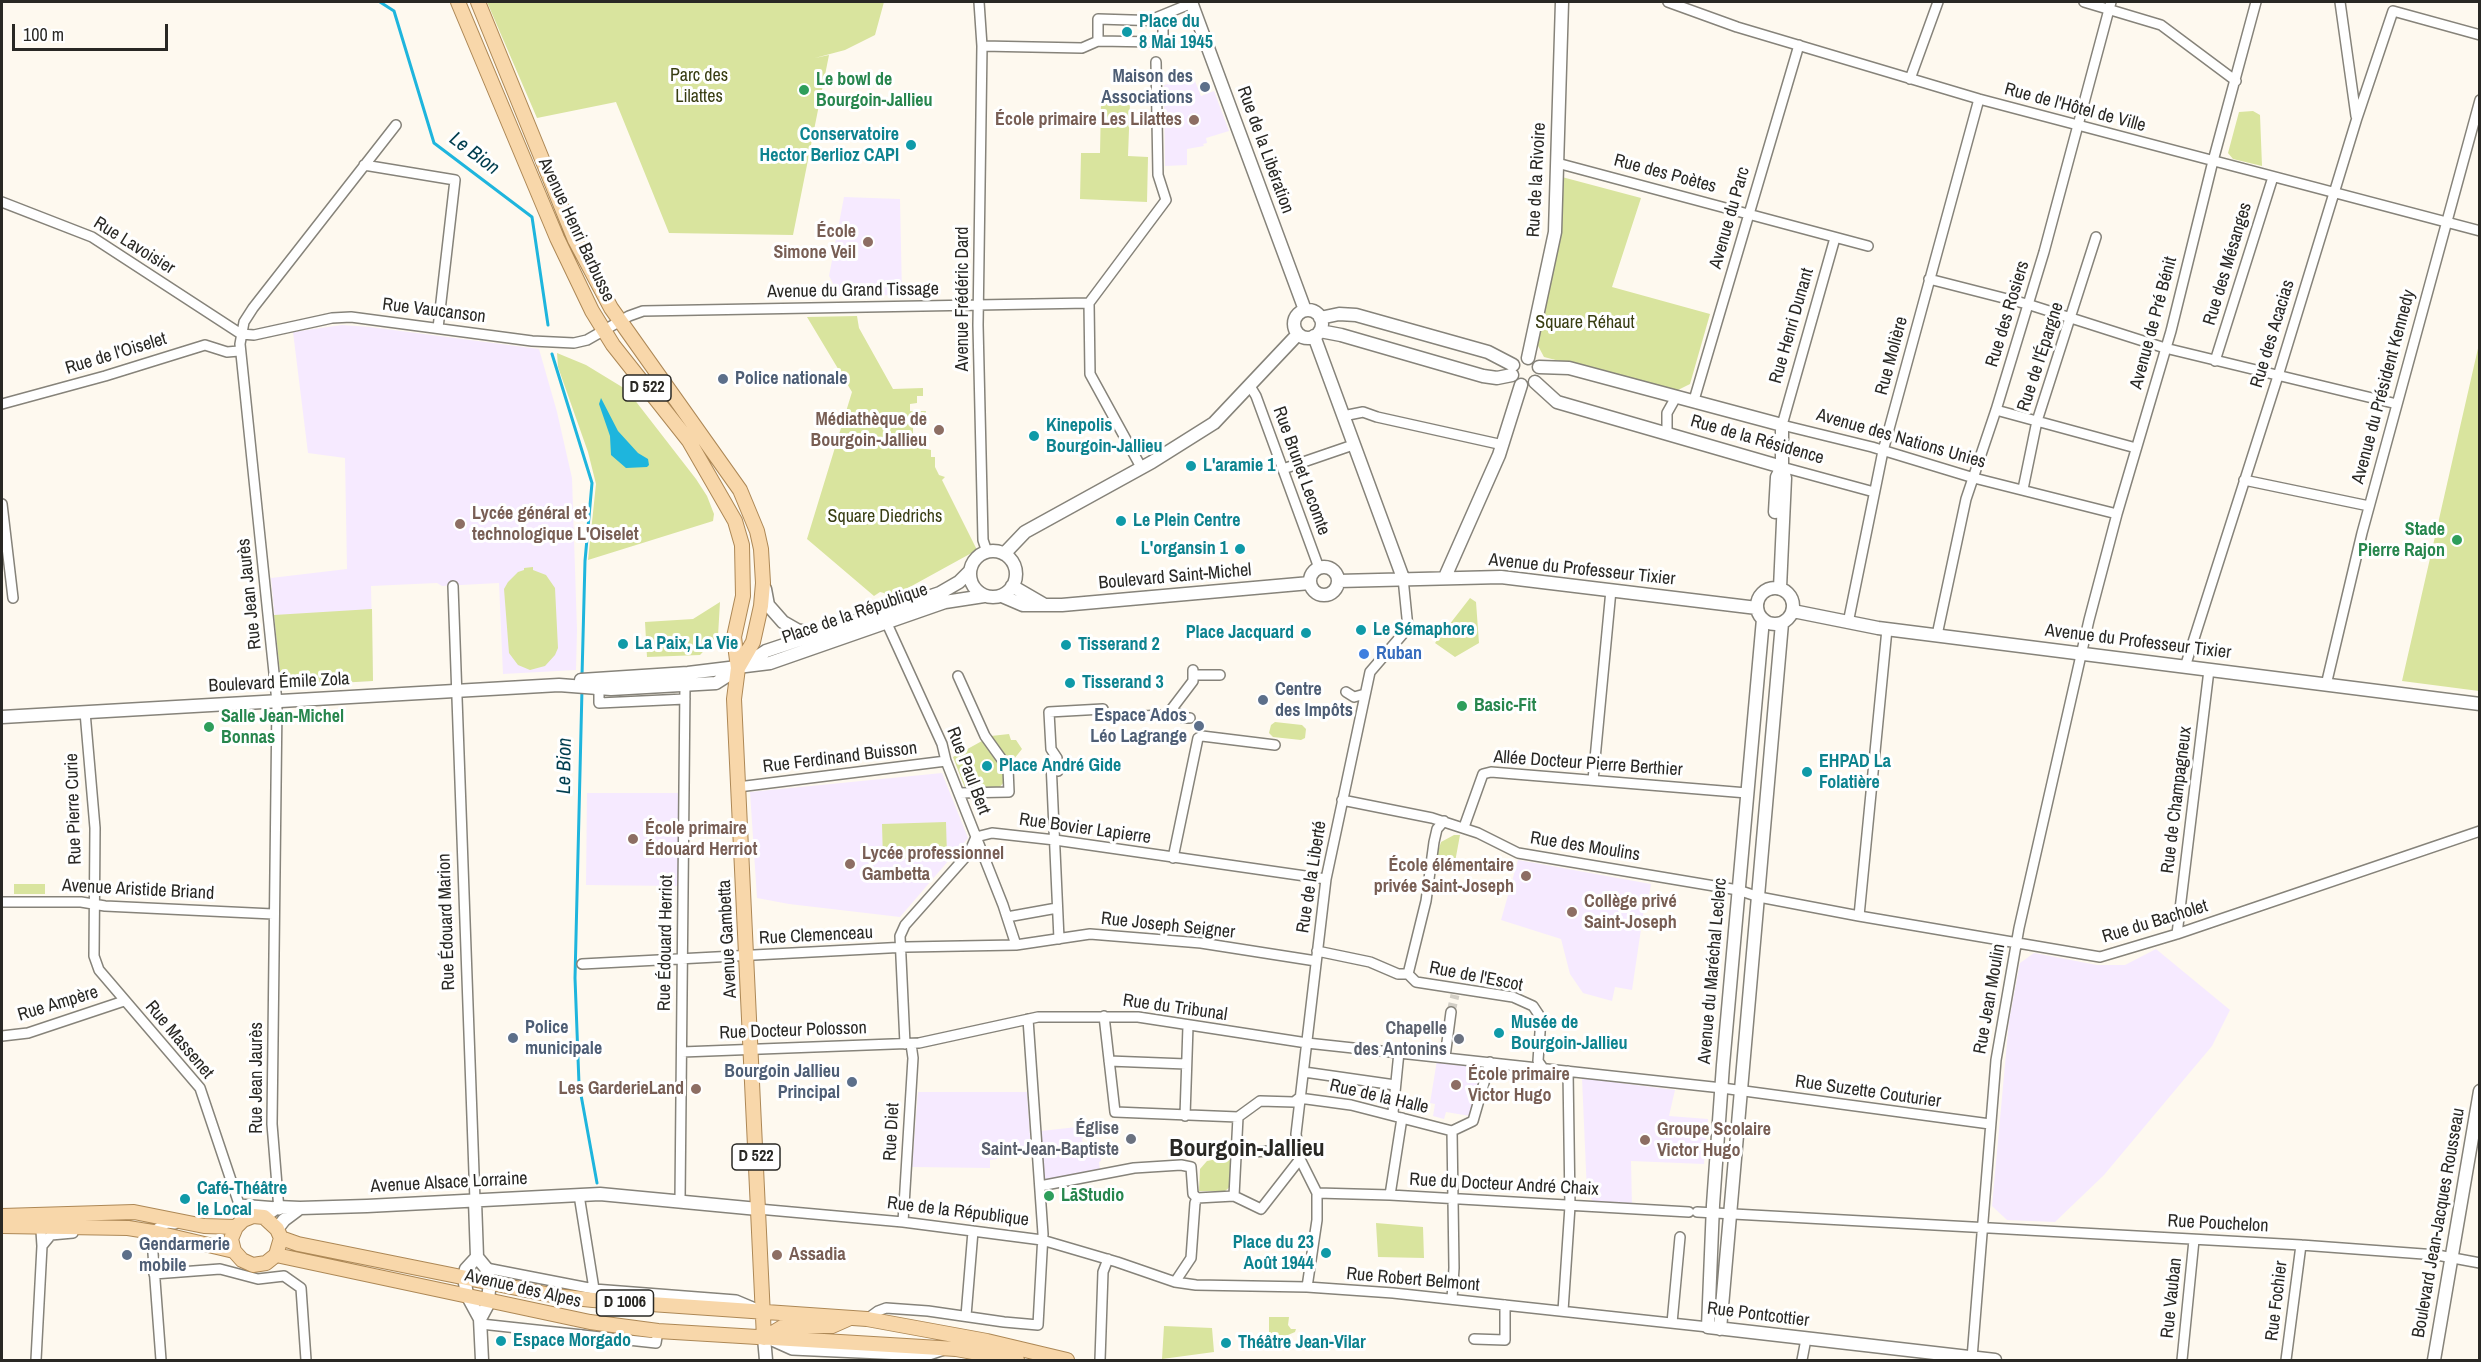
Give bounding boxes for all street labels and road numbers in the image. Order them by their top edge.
street label: Rue de l'Hôtel de Ville [2002,79,2148,137]
street label: Rue de la Libération [1232,83,1298,217]
street label: Rue de la Rivoire [1523,122,1551,238]
street label: Rue des Poètes [1611,150,1719,198]
street label: Avenue Henri Barbusse [533,155,619,305]
street label: Avenue du Parc [1705,165,1755,271]
street label: Rue des Mésanges [2199,200,2257,328]
street label: Rue Lavoisier [89,212,179,280]
street label: Avenue Frédéric Dard [952,227,974,371]
street label: Avenue de Pré Bénit [2126,255,2182,391]
street label: Rue des Rosiers [1982,258,2034,370]
street label: Rue Henri Dunant [1765,266,1819,386]
street label: Rue des Acacias [2246,277,2300,391]
street label: Avenue du Grand Tissage [767,279,939,303]
street label: Avenue du Président Kennedy [2348,288,2420,486]
street label: Rue Vaucanson [381,294,487,328]
street label: Rue de l'Épargne [2013,300,2069,414]
street label: Rue Molière [1871,314,1913,398]
street label: Rue de l'Oiselet [63,328,169,380]
road number: D 522 [623,375,671,401]
street label: Rue Brunet Lecomte [1268,404,1334,538]
street label: Avenue des Nations Unies [1814,404,1988,474]
street label: Rue de la Résidence [1688,411,1826,469]
street label: Rue Jean Jaurès [233,537,267,651]
street label: Avenue du Professeur Tixier [1488,549,1676,591]
street label: Boulevard Saint-Michel [1098,560,1252,594]
street label: Place de la République [779,579,931,649]
street label: Avenue du Professeur Tixier [2044,620,2232,664]
street label: Boulevard Émile Zola [208,669,350,697]
street label: Rue Paul Bert [941,724,995,818]
street label: Rue de Champagneux [2157,725,2197,875]
street label: Rue Ferdinand Buisson [762,738,918,778]
street label: Allée Docteur Pierre Berthier [1493,747,1683,781]
street label: Rue Pierre Curie [61,753,87,865]
street label: Rue Bovier Lapierre [1018,809,1152,849]
street label: Rue de la Liberté [1292,819,1332,935]
street label: Rue des Moulins [1529,828,1641,866]
street label: Rue Édouard Marion [434,853,460,991]
street label: Avenue Aristide Briand [61,875,215,905]
street label: Rue Édouard Herriot [654,875,678,1011]
street label: Avenue du Maréchal Leclerc [1694,877,1732,1065]
street label: Avenue Gambetta [714,879,742,999]
street label: Rue du Bacholet [2100,896,2210,948]
street label: Rue Joseph Seigner [1100,908,1236,944]
street label: Rue Clemenceau [758,922,874,950]
street label: Rue Jean Moulin [1970,942,2010,1056]
street label: Rue de l'Escot [1427,957,1525,997]
street label: Rue Ampère [15,982,101,1026]
street label: Rue du Tribunal [1121,990,1229,1026]
street label: Rue Massenet [140,997,218,1083]
street label: Rue Docteur Polosson [719,1018,867,1044]
street label: Rue Jean Jaurès [246,1022,268,1134]
street label: Rue Suzette Couturier [1794,1071,1942,1113]
street label: Rue de la Halle [1327,1075,1431,1119]
street label: Rue Diet [880,1102,904,1162]
street label: Boulevard Jean-Jacques Rousseau [2408,1106,2470,1340]
road number: D 522 [732,1144,780,1170]
street label: Avenue Alsace Lorraine [370,1168,528,1198]
street label: Rue du Docteur André Chaix [1409,1169,1599,1201]
street label: Rue de la République [886,1193,1030,1231]
street label: Rue Pouchelon [2167,1211,2269,1237]
street label: Rue Vauban [2157,1257,2187,1339]
street label: Rue Fochier [2261,1260,2293,1342]
street label: Rue Robert Belmont [1345,1263,1481,1297]
street label: Avenue des Alpes [463,1265,583,1313]
road number: D 1006 [596,1290,654,1316]
street label: Rue Pontcottier [1706,1298,1810,1332]

